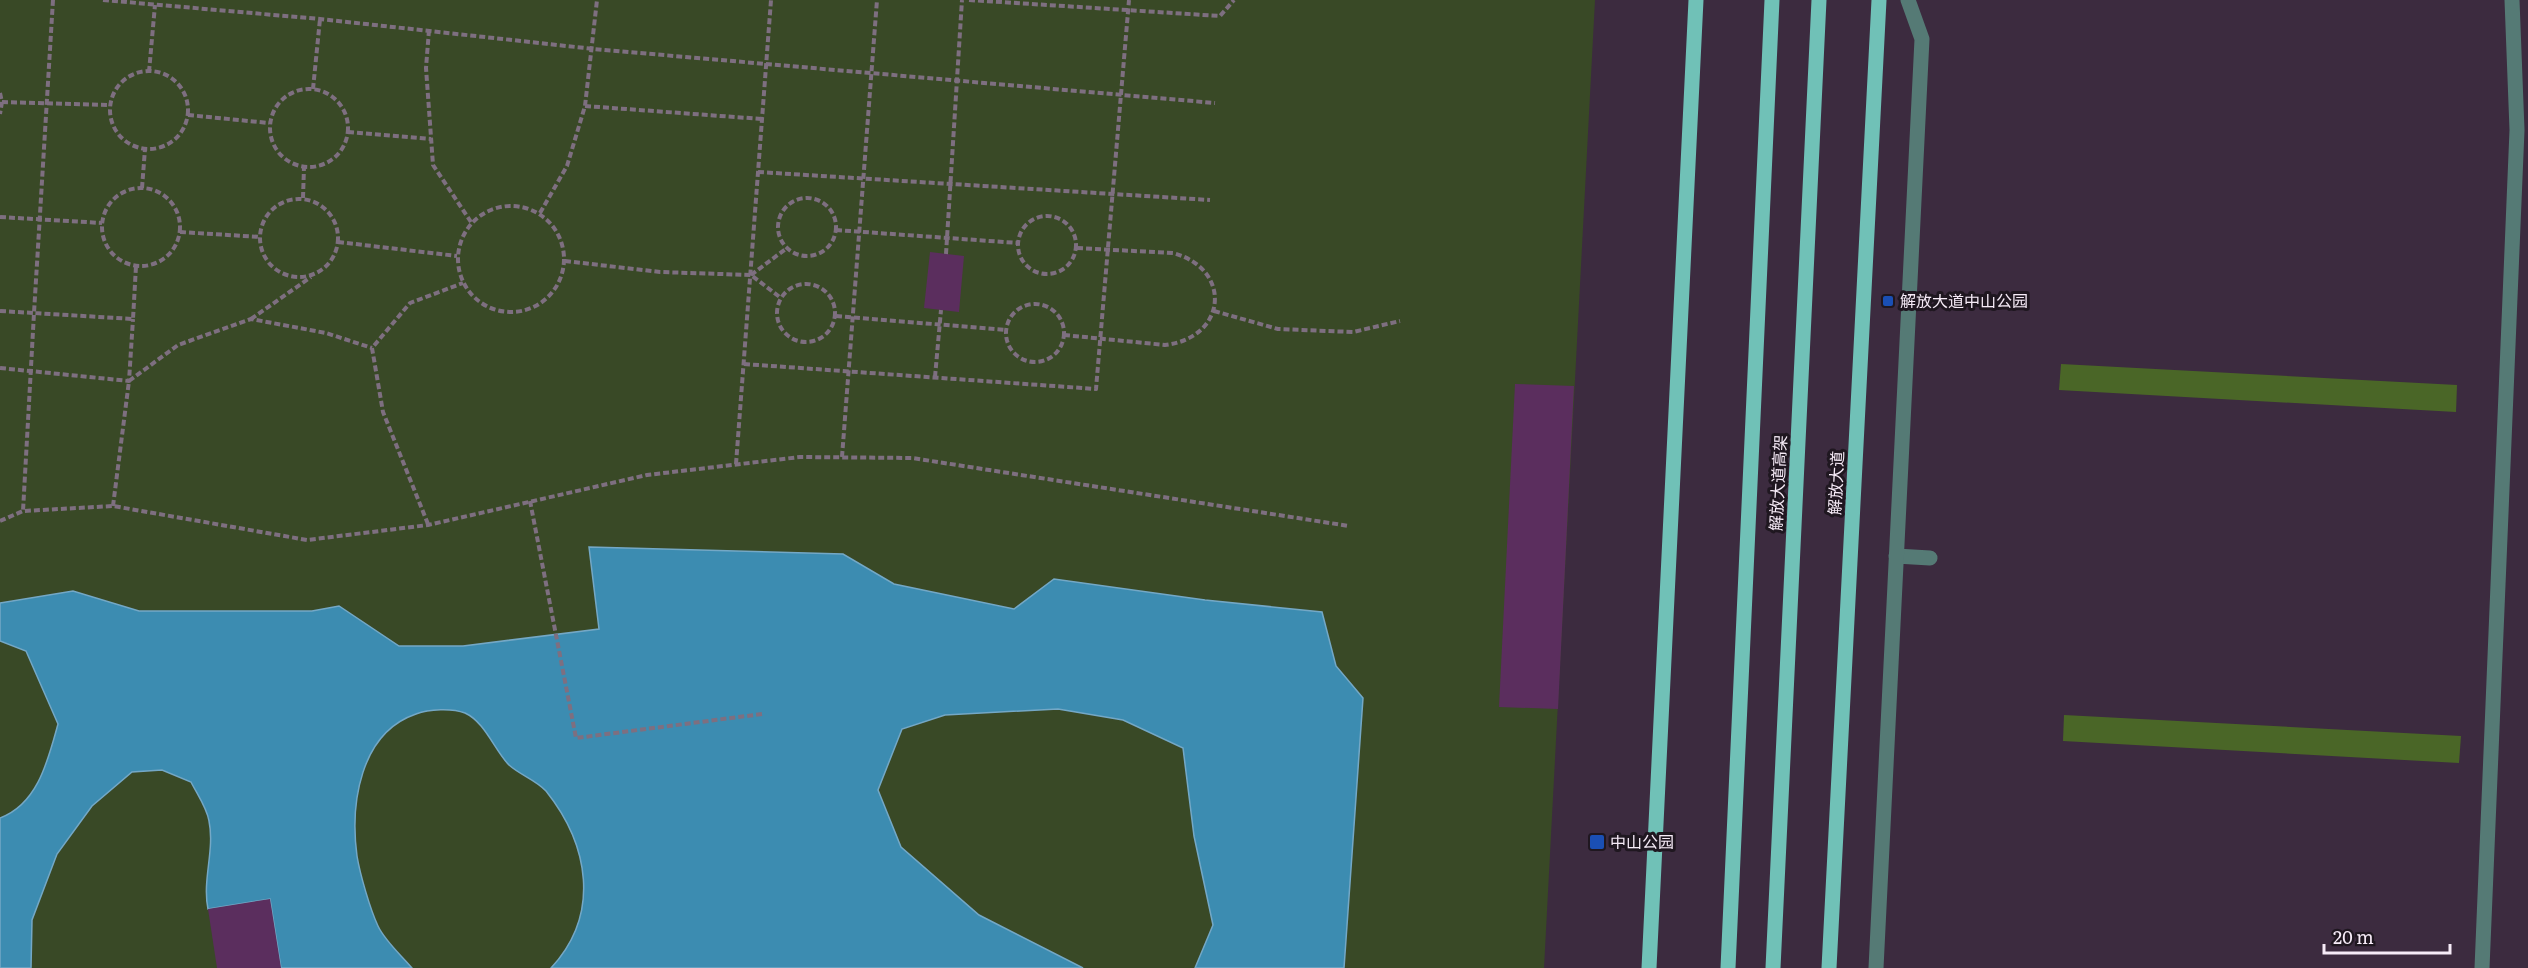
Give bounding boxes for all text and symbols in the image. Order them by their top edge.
place label: 解放大道中山公园 [1900,288,2028,312]
marker: 解放大道中山公园 [1881,294,1895,308]
street label: 解放大道高架 [1763,434,1791,532]
street label: 解放大道 [1821,450,1849,516]
place label: 中山公园 [1610,829,1674,853]
marker: 中山公园 [1588,833,1606,851]
scale bar [2324,917,2450,955]
text: 20 m [2333,923,2374,950]

